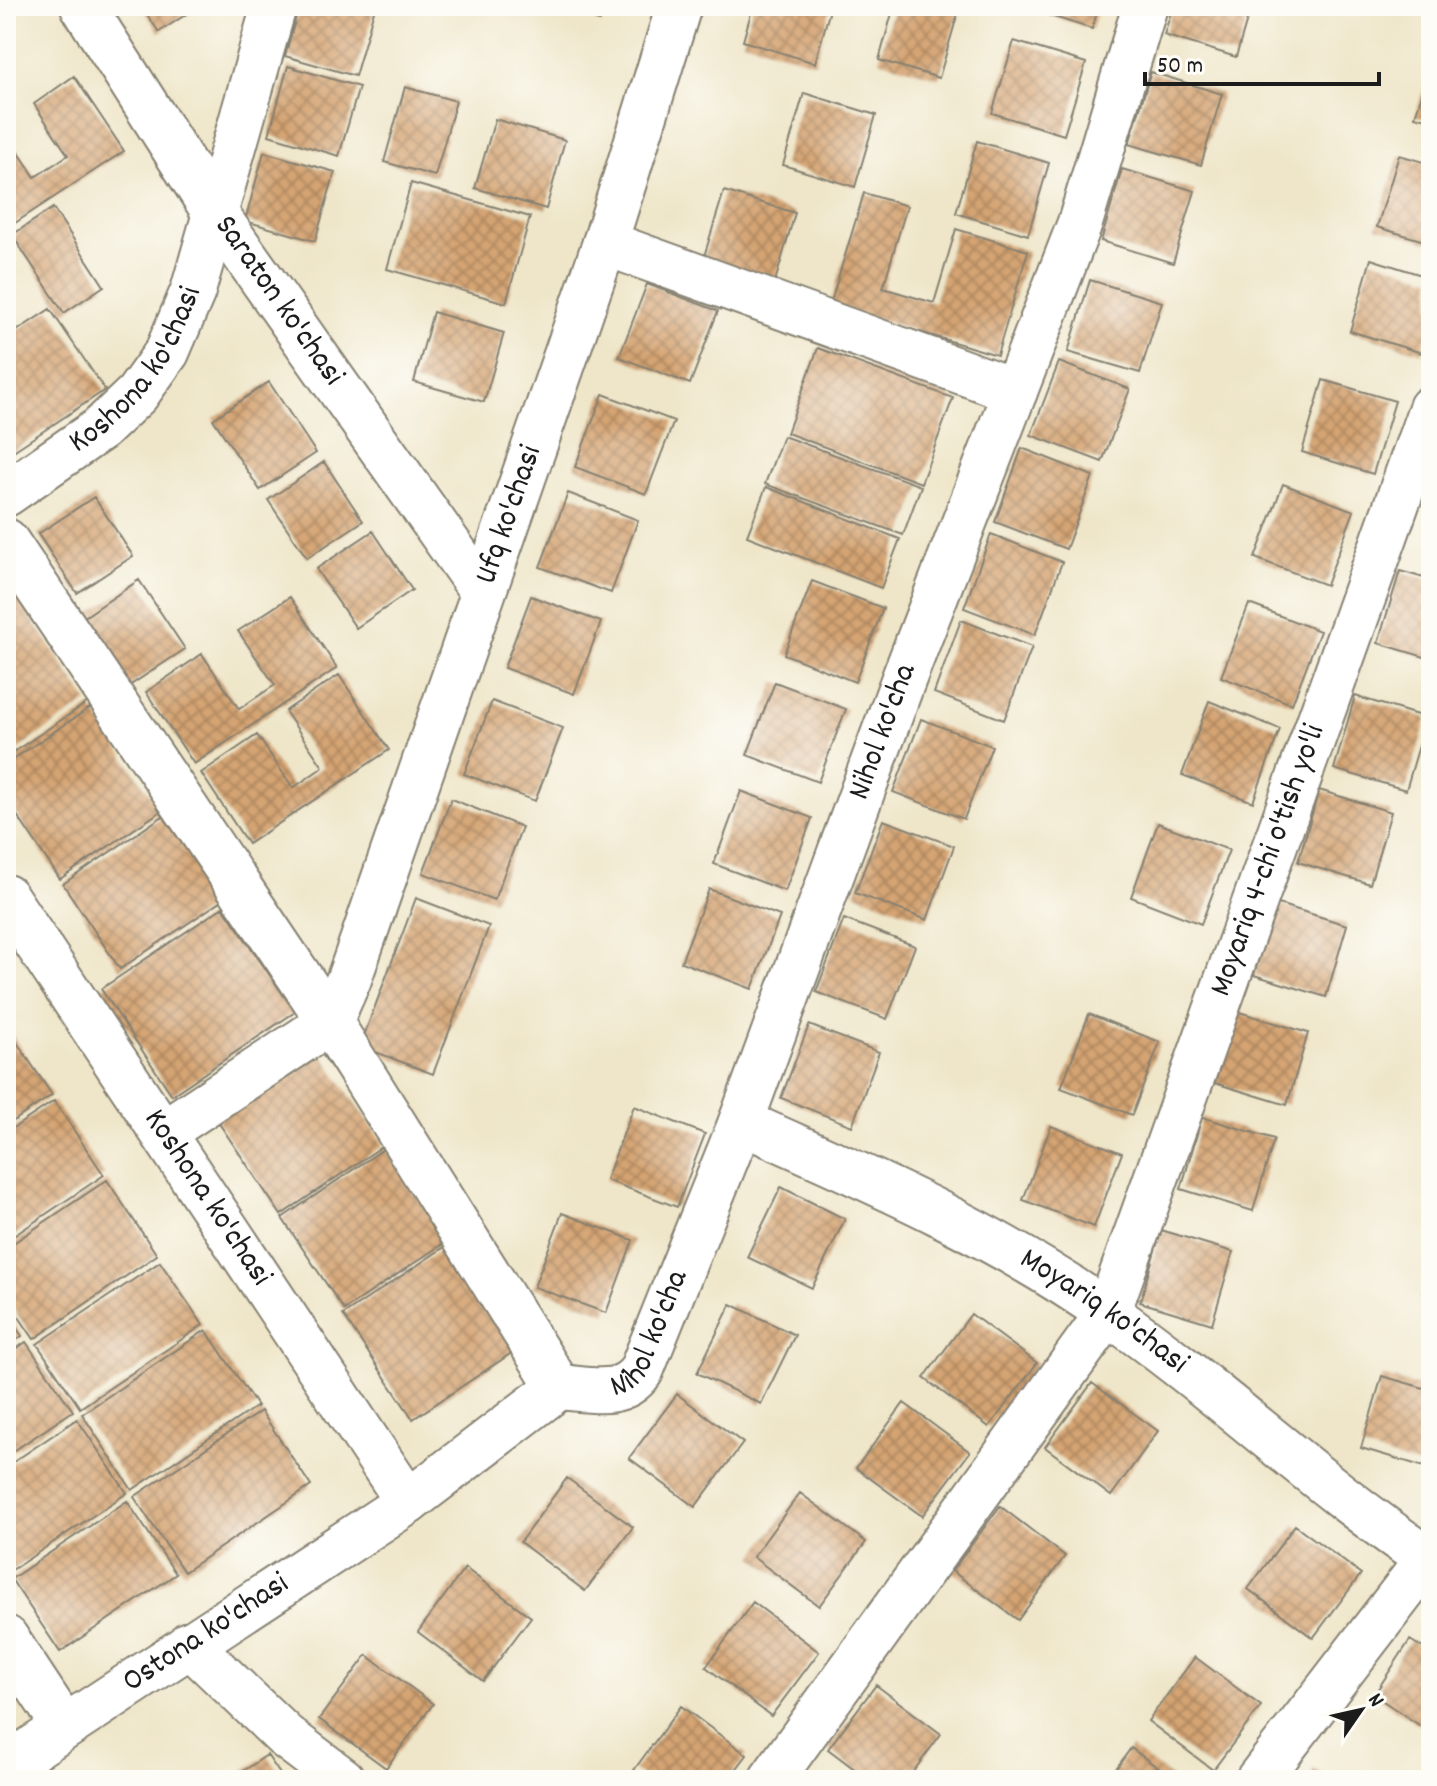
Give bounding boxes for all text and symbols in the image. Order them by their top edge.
scale bar [1145,36,1379,86]
text: 50 m [1157,50,1203,84]
street label: Saraton ko'chasi [201,207,354,397]
street label: Koshona ko'chasi [60,282,216,466]
street label: Ufq ko'chasi [465,440,556,591]
street label: Nihol ko'cha [838,657,931,807]
street label: Moyariq 4-chi o'tish yo'li [1200,718,1339,1003]
street label: Koshona ko'chasi [131,1101,282,1296]
street label: Moyariq ko'chasi [1010,1238,1197,1387]
street label: Nihol ko'cha [605,1263,702,1412]
street label: Ostona ko'chasi [114,1563,299,1706]
north arrow [1321,1670,1401,1750]
text: N [1359,1688,1391,1714]

